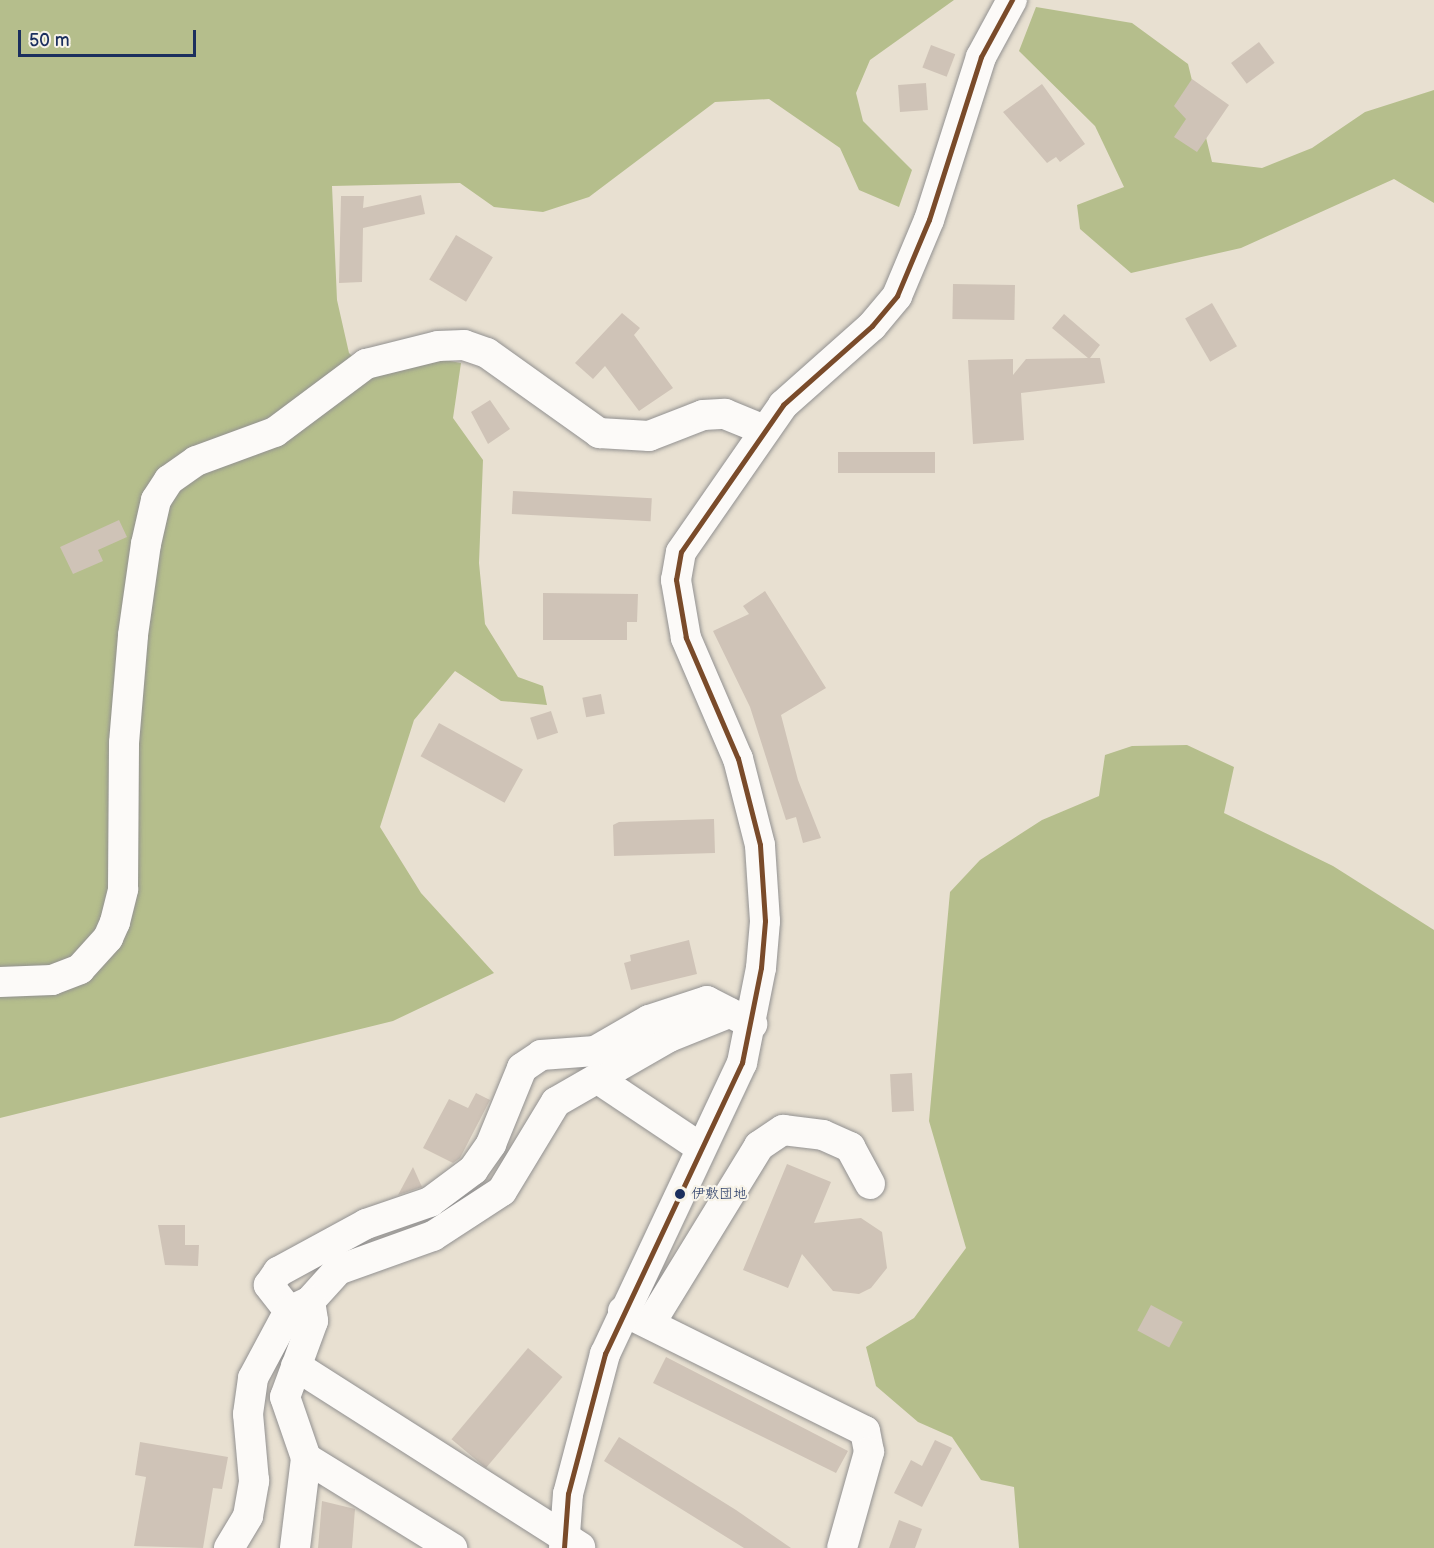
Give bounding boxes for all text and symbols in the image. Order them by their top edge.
scale bar [21,18,200,56]
text: 50 m [29,30,70,51]
place label: 伊敷団地 [691,1186,747,1202]
marker: 伊敷団地 [674,1188,686,1200]

